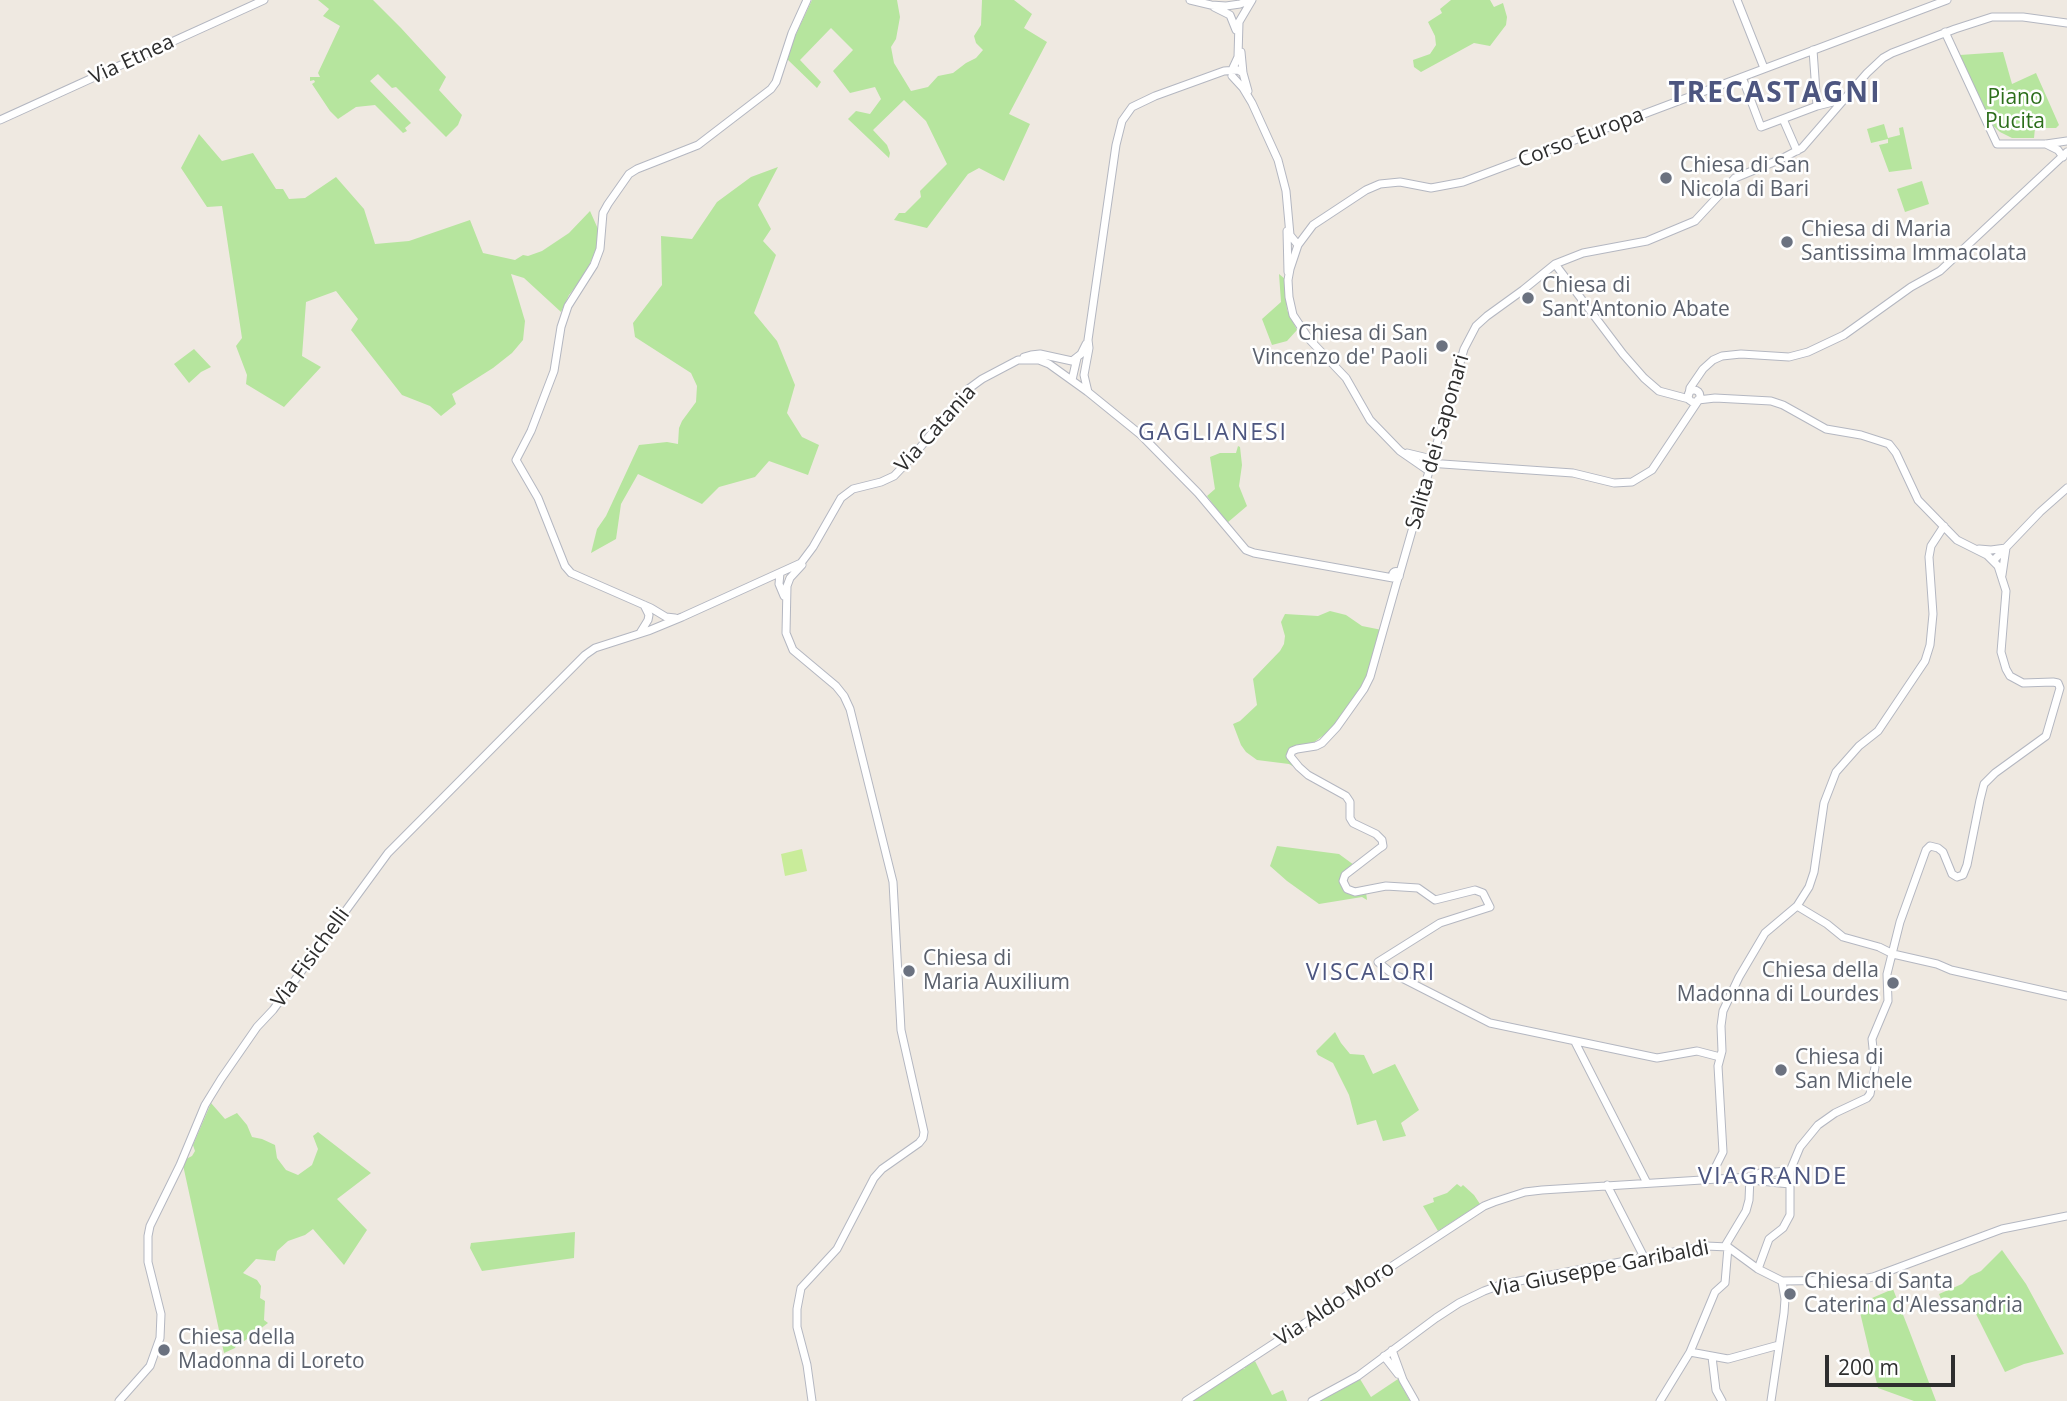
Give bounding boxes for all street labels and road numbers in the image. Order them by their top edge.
street label: Via Etnea [86,29,178,91]
street label: Corso Europa [1514,102,1648,174]
street label: Salita dei Saponari [1401,352,1475,532]
street label: Via Catania [890,380,982,478]
street label: Via Fisichelli [266,903,356,1013]
street label: Via Giuseppe Garibaldi [1489,1235,1711,1303]
street label: Via Aldo Moro [1271,1256,1399,1352]

